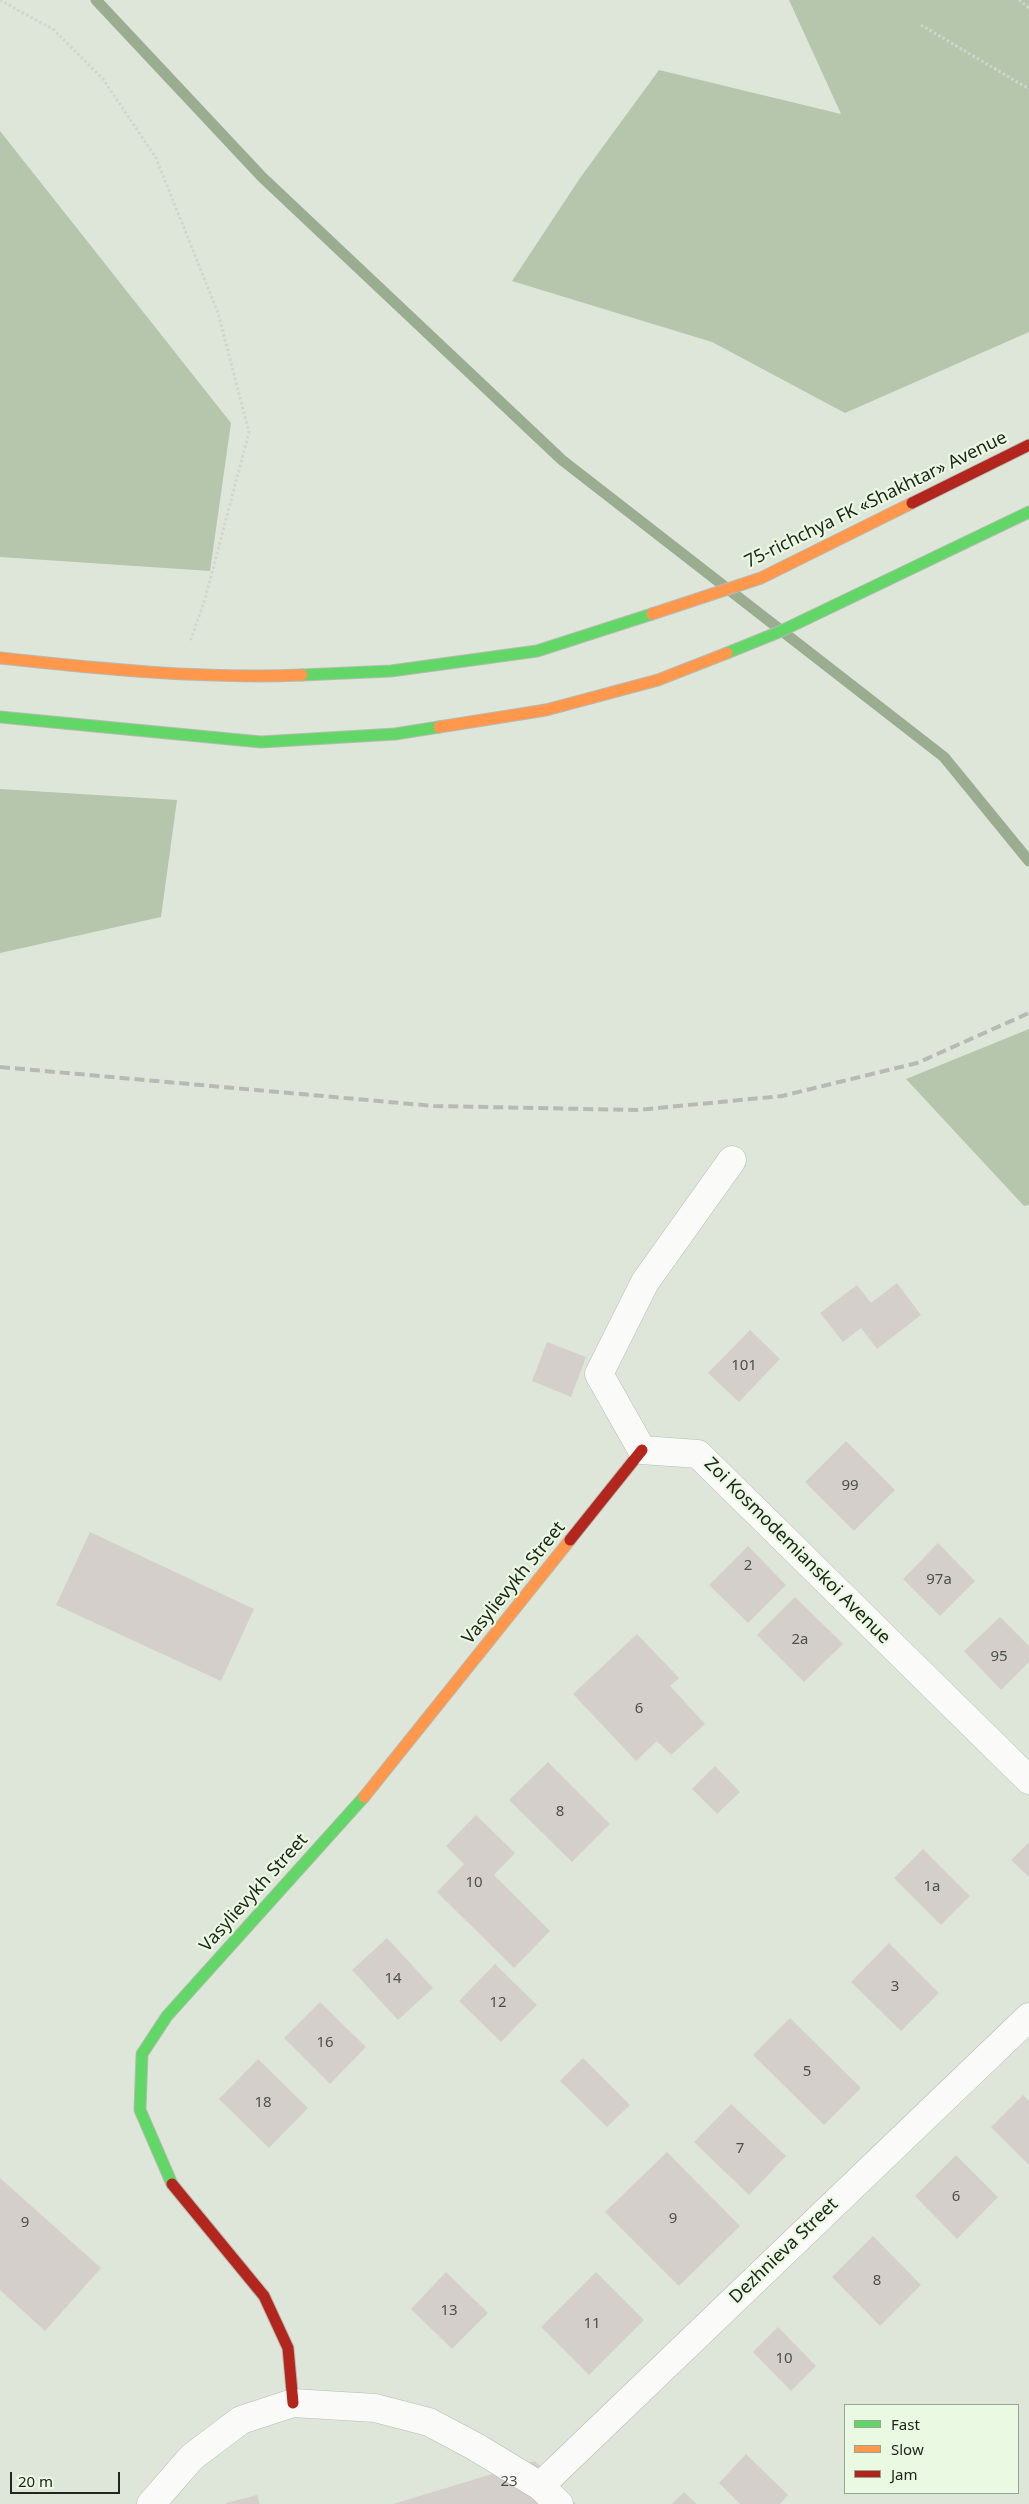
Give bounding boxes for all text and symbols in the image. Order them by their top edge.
street label: 75-richchya FK «Shakhtar» Avenue [741,427,1011,573]
house number: 101 [731,1357,757,1375]
street label: Zoi Kosmodemianskoi Avenue [699,1453,895,1649]
house number: 99 [841,1477,859,1495]
street label: Vasylievykh Street [458,1517,570,1649]
house number: 2 [744,1557,752,1575]
house number: 97а [926,1571,952,1589]
house number: 2а [792,1631,808,1649]
house number: 95 [990,1648,1008,1666]
house number: 6 [635,1700,643,1718]
house number: 8 [556,1803,564,1821]
street label: Vasylievykh Street [195,1830,313,1956]
house number: 10 [465,1874,483,1892]
house number: 1а [924,1878,940,1896]
house number: 14 [384,1970,402,1988]
house number: 3 [891,1978,899,1996]
house number: 12 [489,1994,507,2012]
house number: 16 [316,2034,334,2052]
house number: 5 [803,2063,811,2081]
house number: 18 [254,2094,272,2112]
house number: 7 [736,2140,744,2158]
house number: 6 [952,2188,960,2206]
street label: Dezhnieva Street [725,2194,843,2308]
house number: 9 [669,2210,677,2228]
house number: 9 [21,2214,29,2232]
house number: 8 [873,2272,881,2290]
house number: 13 [440,2302,458,2320]
house number: 11 [583,2315,601,2333]
house number: 10 [775,2350,793,2368]
legend [844,2404,1019,2494]
text: Fast [891,2414,920,2434]
text: Slow [891,2439,924,2459]
scale bar [12,2462,122,2494]
text: Jam [891,2464,918,2484]
text: 20 m [18,2471,53,2491]
house number: 23 [500,2473,518,2491]

